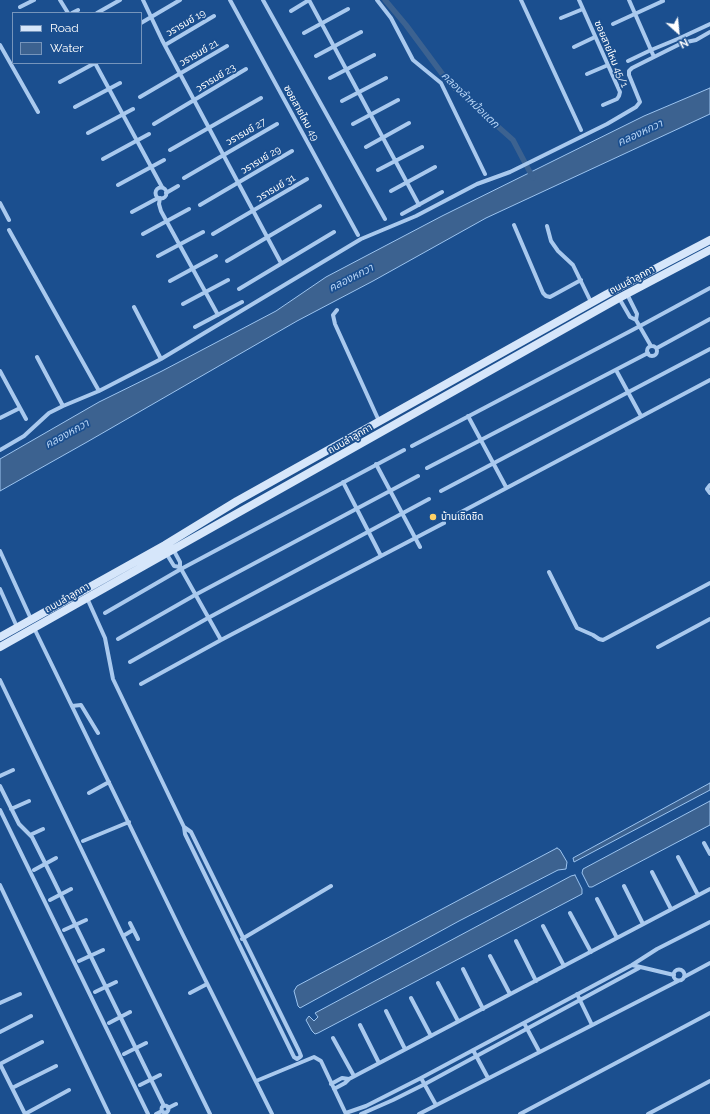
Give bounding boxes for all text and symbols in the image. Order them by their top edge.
street label: วรารมย์ 19 [164,7,208,39]
legend [12,12,142,64]
north arrow [658,12,698,52]
street label: ซอยสายไหม 45/1 [591,19,631,89]
text: Road [50,21,79,35]
text: N [677,35,690,51]
street label: วรารมย์ 21 [177,37,221,69]
text: Water [50,41,84,55]
street label: วรารมย์ 23 [194,62,238,94]
water label: คลองลำหม้อแตก [438,69,502,131]
street label: ซอยสายไหม 49 [281,83,321,143]
street label: วรารมย์ 27 [224,116,268,148]
water label: คลองหกวา [615,117,665,149]
street label: วรารมย์ 29 [239,143,283,177]
street label: วรารมย์ 31 [254,172,298,204]
water label: คลองหกวา [327,261,375,295]
street label: ถนนลำลูกกา [607,263,657,297]
water label: คลองหกวา [43,417,91,451]
street label: ถนนลำลูกกา [325,421,375,457]
place label: บ้านเชิดชิด [441,511,483,523]
marker: บ้านเชิดชิด [428,512,438,522]
street label: ถนนลำลูกกา [42,580,92,616]

